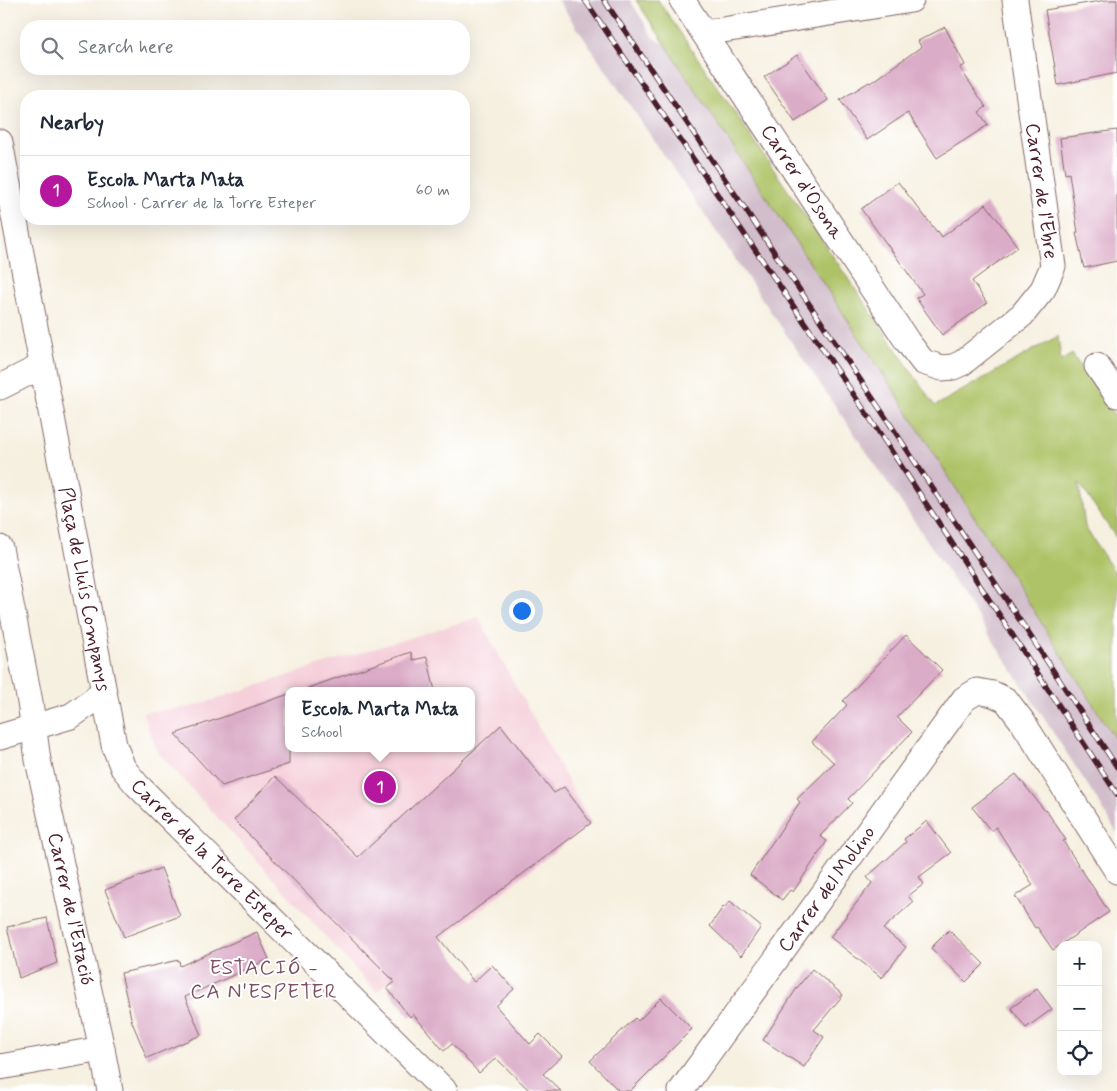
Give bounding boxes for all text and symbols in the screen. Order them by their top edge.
search box [20,20,470,75]
icon: search [38,34,66,62]
text: Search here [78,35,174,60]
text: Nearby [40,109,104,137]
street label: Carrer d'Osona [754,119,850,246]
street label: Carrer de l'Ebre [1018,121,1064,261]
text: Escola Marta Mata [87,168,244,193]
text: 1 [52,180,60,201]
text: 60 m [416,180,450,201]
text: School · Carrer de la Torre Esteper [87,193,316,214]
street label: Plaça de Lluís Companys [52,485,117,694]
your location [509,598,535,624]
popup [285,687,475,752]
text: Escola Marta Mata [301,697,459,722]
text: School [301,722,343,743]
pin: 1 [364,768,396,806]
street label: Carrer de la Torre Esteper [125,773,300,947]
street label: Carrer del Molino [772,820,882,958]
street label: Carrer de l'Estació [41,830,101,988]
map controls [1057,941,1102,1076]
button: + [1057,941,1102,986]
district label: ESTACIÓ - CA N'ESPETER [190,954,338,1006]
button: − [1057,986,1102,1031]
button: locate [1057,1031,1102,1076]

